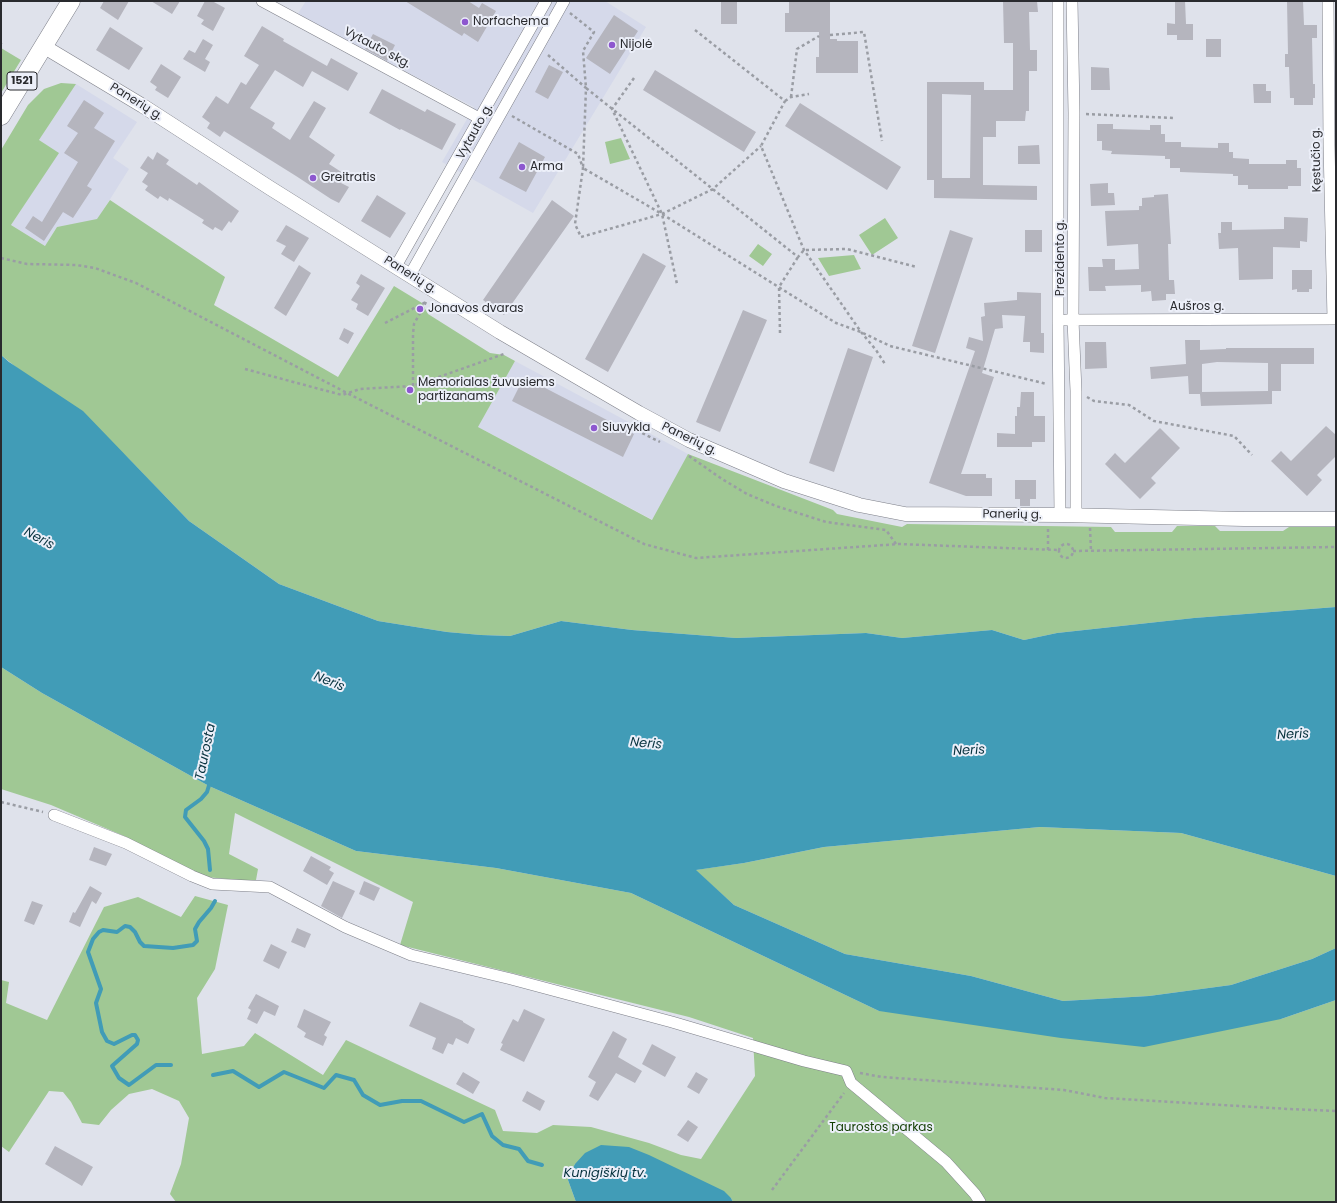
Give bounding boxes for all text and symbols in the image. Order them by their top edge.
place label: Norfachema [473,15,549,29]
marker: Norfachema [460,17,470,27]
street label: Vytauto skg. [341,24,413,72]
place label: Nijolė [620,38,652,52]
marker: Nijolė [607,40,617,50]
road number: 1521 [7,72,37,90]
street label: Panerių g. [107,80,165,124]
street label: Vytauto g. [454,102,496,162]
street label: Kęstučio g. [1309,128,1325,192]
place label: Arma [530,160,563,174]
marker: Arma [517,162,527,172]
place label: Greitratis [321,171,376,185]
marker: Greitratis [308,173,318,183]
street label: Prezidento g. [1054,220,1068,296]
street label: Panerių g. [381,253,439,297]
street label: Aušros g. [1170,300,1224,314]
place label: Jonavos dvaras [428,302,524,316]
marker: Jonavos dvaras [415,304,425,314]
place label: Memorialas žuvusiems partizanams [418,376,555,404]
marker: Memorialas žuvusiems partizanams [405,385,415,395]
street label: Panerių g. [659,420,719,458]
place label: Siuvykla [602,421,650,435]
marker: Siuvykla [589,423,599,433]
street label: Panerių g. [982,507,1042,523]
water label: Neris [21,525,57,553]
water label: Neris [311,669,347,695]
water label: Taurosta [192,722,220,782]
water label: Neris [1277,726,1309,744]
water label: Neris [629,735,663,753]
water label: Neris [953,742,985,760]
park label: Taurostos parkas [829,1121,933,1135]
water label: Kunigiškių tv. [563,1166,647,1182]

